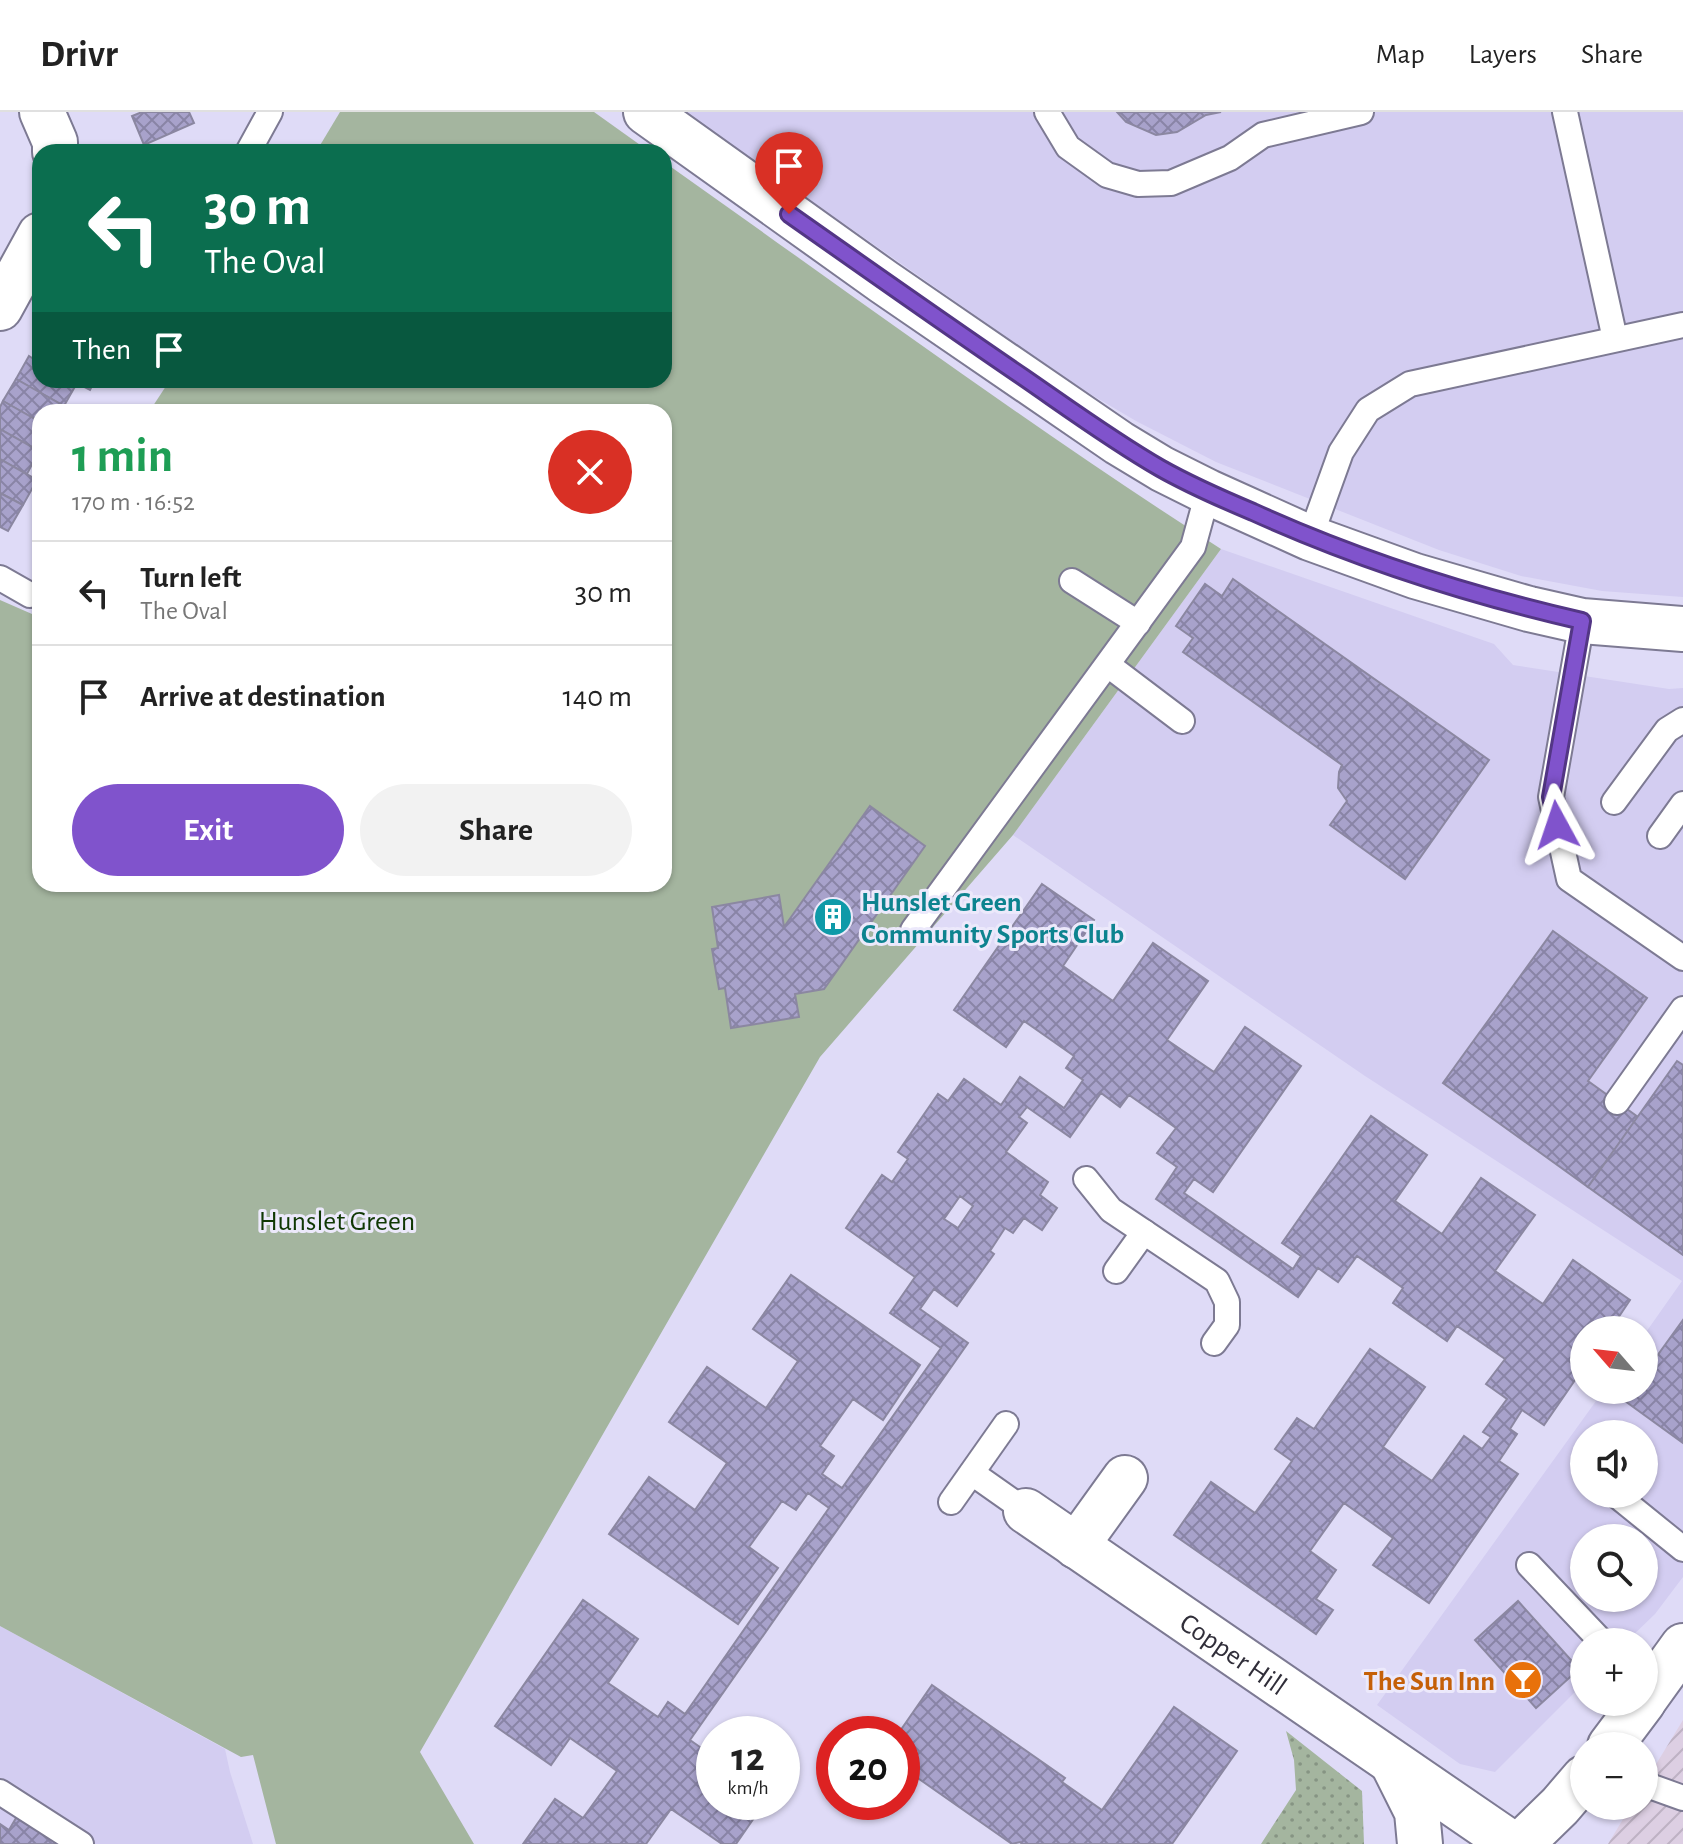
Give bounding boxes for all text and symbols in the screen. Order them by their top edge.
text: Drivr [40,36,118,74]
text: Map [1376,41,1425,69]
text: Layers [1469,41,1537,69]
text: Share [1581,41,1643,69]
pin [755,132,823,214]
icon: arrive [767,144,811,188]
icon: left [72,176,176,280]
text: 30 m [204,179,311,235]
text: The Oval [204,244,326,280]
icon: arrive [147,328,191,372]
text: Then [72,335,131,365]
button: close [548,430,632,514]
text: 1 min [72,433,173,481]
text: 170 m · 16:52 [72,489,195,515]
text: Turn left [140,563,241,593]
icon: left [72,571,116,615]
text: 30 m [575,578,632,608]
text: The Oval [140,598,228,624]
icon: arrive [72,675,116,719]
text: Arrive at destination [140,682,386,712]
text: 140 m [562,682,632,712]
position arrow [1515,783,1599,867]
button: Exit [72,784,344,876]
button: Share [360,784,632,876]
place label: Hunslet Green Community Sports Club [861,889,1124,949]
building icon: Hunslet Green Community Sports Club [812,896,854,938]
park label: Hunslet Green [259,1208,415,1236]
north arrow [1570,1316,1658,1404]
map controls [1570,1316,1658,1820]
button: sound [1570,1420,1658,1508]
button: search [1570,1524,1658,1612]
street label: Copper Hill [1174,1609,1291,1701]
button: + [1570,1628,1658,1716]
bar icon: The Sun Inn [1502,1659,1544,1701]
place label: The Sun Inn [1363,1668,1495,1696]
speed limit sign: 20 [816,1716,920,1820]
button: − [1570,1732,1658,1820]
text: 12 [731,1738,765,1778]
text: km/h [727,1778,769,1798]

